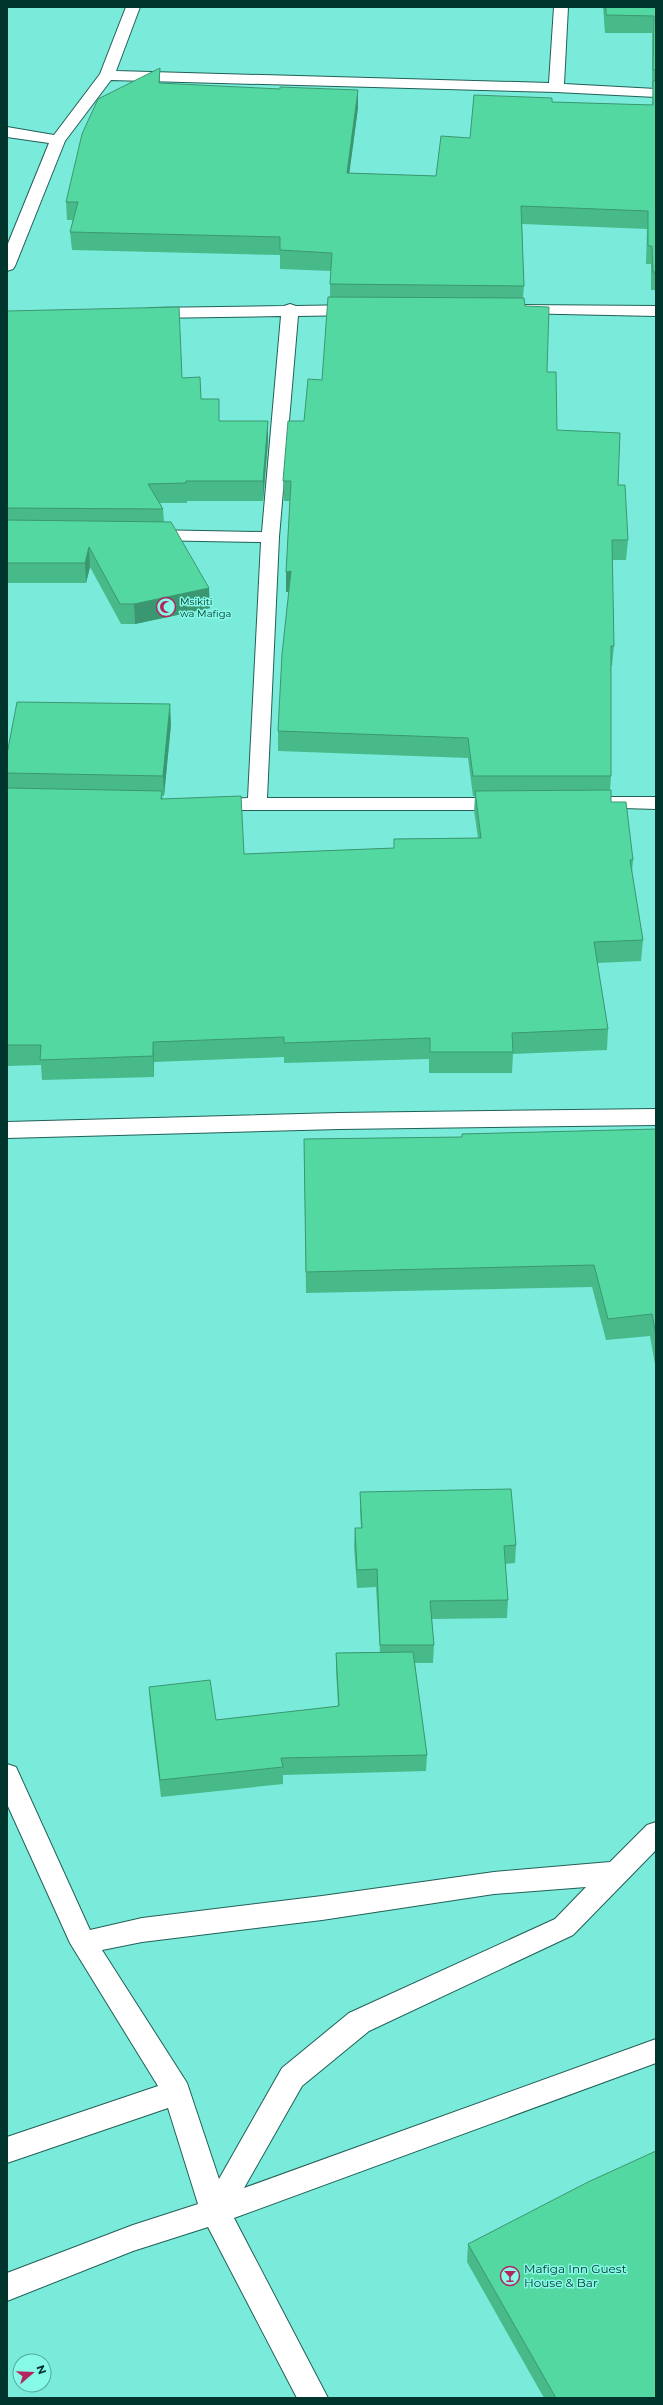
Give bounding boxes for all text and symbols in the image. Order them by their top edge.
place label: Msikiti wa Mafiga [180,595,231,620]
mosque icon: Msikiti wa Mafiga [155,596,177,618]
place label: Mafiga Inn Guest House & Bar [524,2261,627,2290]
bar icon: Mafiga Inn Guest House & Bar [499,2265,521,2287]
north arrow [12,2353,52,2393]
text: N [33,2363,50,2376]

